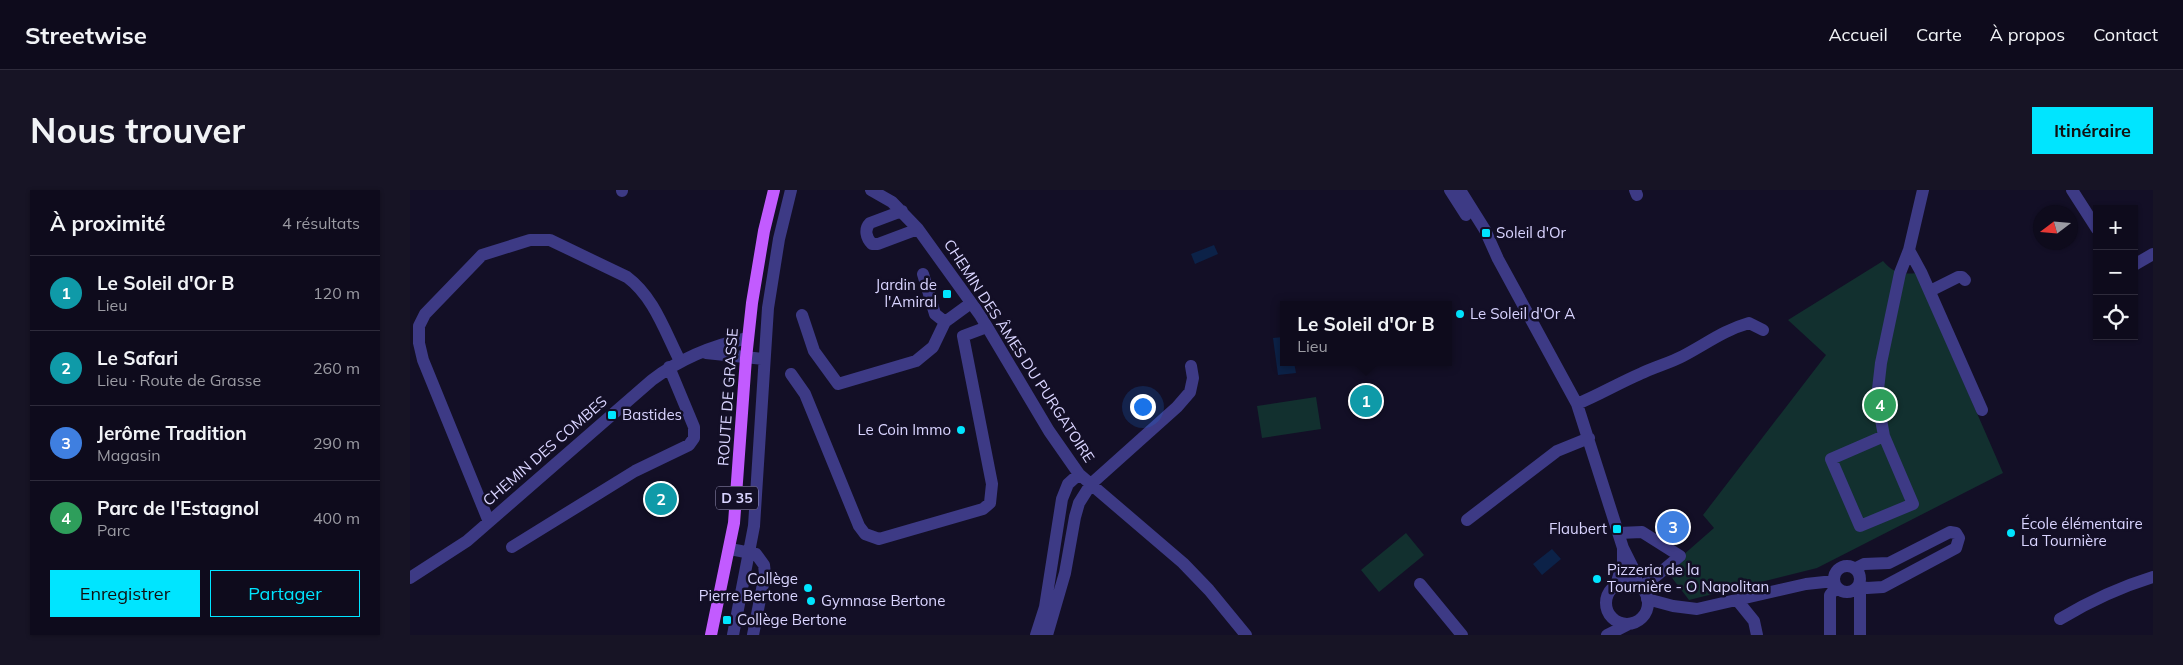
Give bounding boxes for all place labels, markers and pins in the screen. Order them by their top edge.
place label: Soleil d'Or [1496,223,1567,242]
marker: Soleil d'Or [1480,227,1492,239]
place label: Jardin de l'Amiral [875,275,937,311]
marker: Jardin de l'Amiral [941,288,953,300]
place label: Le Soleil d'Or A [1470,304,1575,323]
marker: Le Soleil d'Or A [1454,308,1466,320]
pin: 1 [1350,382,1382,420]
pin: 4 [1864,386,1896,424]
place label: Bastides [622,405,682,424]
marker: Bastides [606,409,618,421]
place label: Le Coin Immo [857,420,951,439]
marker: Le Coin Immo [955,424,967,436]
pin: 2 [645,480,677,518]
pin: 3 [1657,508,1689,546]
place label: École élémentaire La Tournière [2021,514,2143,550]
place label: Flaubert [1549,519,1607,538]
marker: Flaubert [1611,523,1623,535]
marker: École élémentaire La Tournière [2005,527,2017,539]
place label: Pizzeria de la Tournière - O Napolitan [1607,560,1769,596]
place label: Collège Pierre Bertone [699,569,798,605]
marker: Pizzeria de la Tournière - O Napolitan [1591,573,1603,585]
marker: Collège Pierre Bertone [802,582,814,594]
place label: Gymnase Bertone [821,591,945,610]
marker: Gymnase Bertone [805,595,817,607]
place label: Collège Bertone [737,610,847,629]
marker: Collège Bertone [721,614,733,626]

